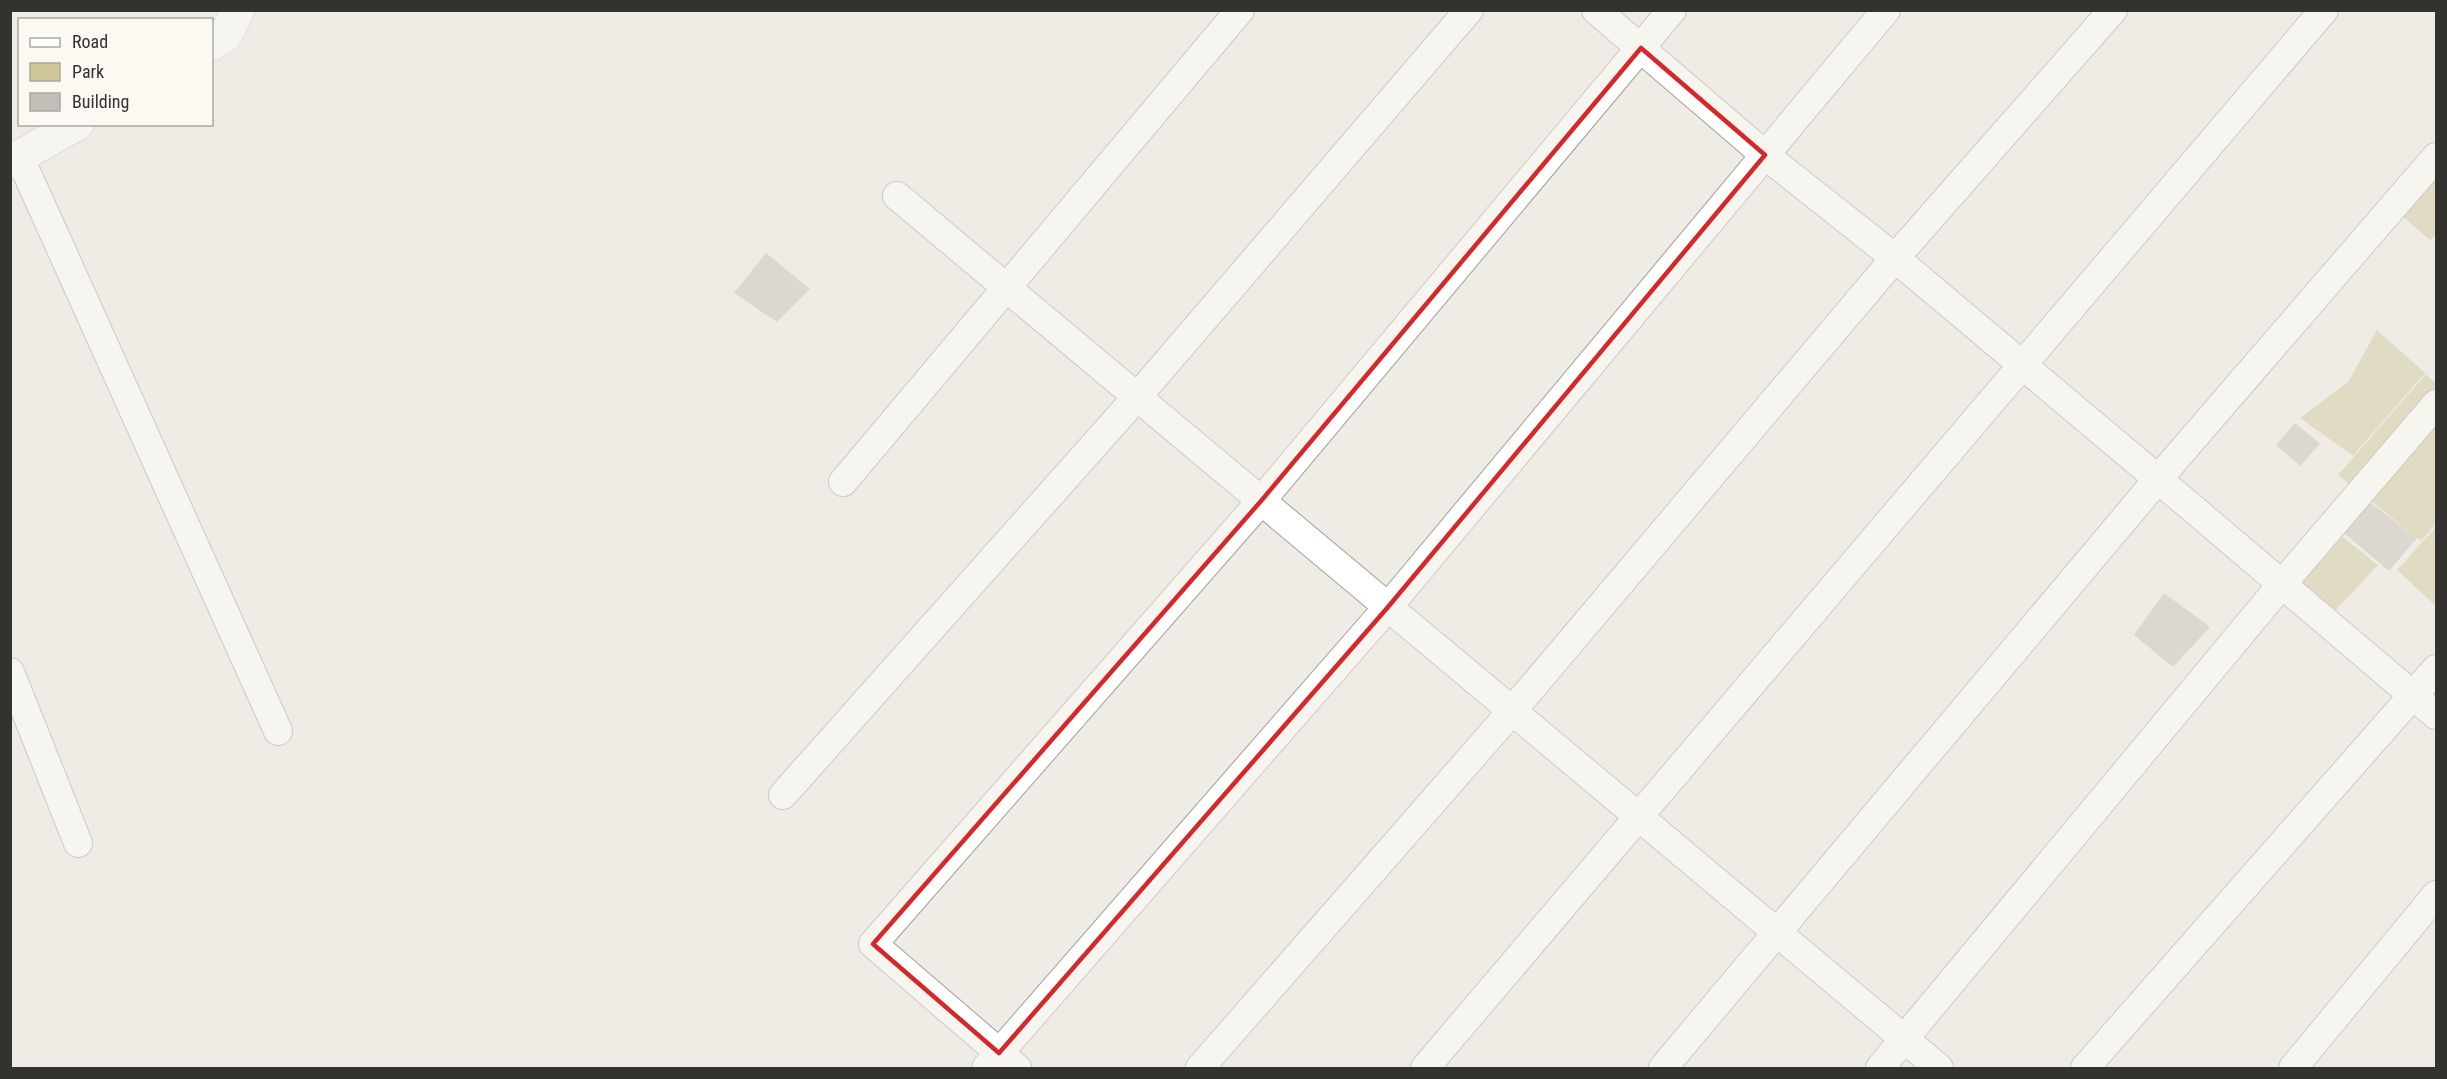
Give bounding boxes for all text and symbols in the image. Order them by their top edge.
legend [18,18,213,126]
text: Road [72,31,108,52]
text: Park [72,61,104,82]
text: Building [72,91,129,112]

